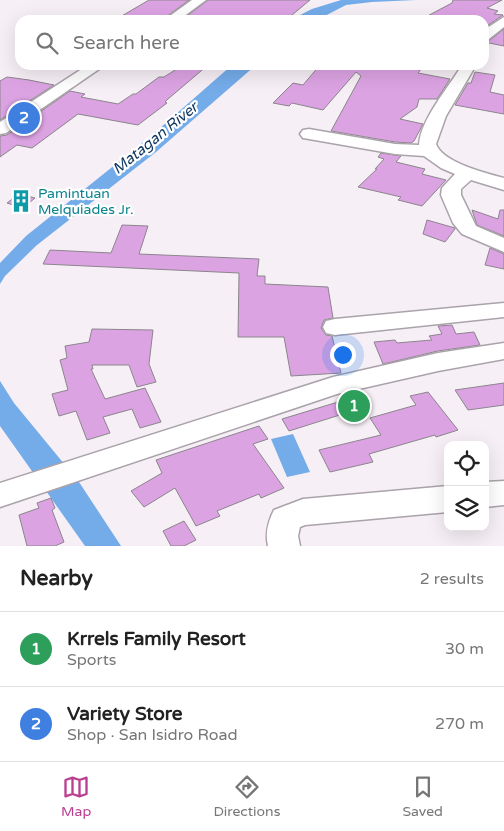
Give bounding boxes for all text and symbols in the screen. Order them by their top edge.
search box [15,15,489,70]
icon: search [33,29,61,57]
text: Search here [73,32,180,54]
water label: Matagan River [109,97,203,178]
pin: 2 [8,99,40,137]
place label: Pamintuan Melquiades Jr. [38,185,134,218]
building icon: Pamintuan Melquiades Jr. [8,188,34,214]
your location [330,342,356,368]
pin: 1 [338,387,370,425]
map controls [444,441,489,531]
button: locate [444,441,489,486]
button: layers [444,486,489,531]
text: Nearby [20,566,93,591]
text: 2 results [420,569,484,589]
text: Krrels Family Resort [67,628,246,650]
text: 1 [31,639,41,659]
text: 30 m [445,639,484,659]
text: Sports [67,650,116,670]
text: Variety Store [67,703,183,725]
text: 2 [31,714,41,734]
text: 270 m [435,714,484,734]
text: Shop · San Isidro Road [67,725,238,745]
tab: Map [61,773,91,820]
tab: Directions [213,773,280,820]
tab: Saved [402,773,443,820]

